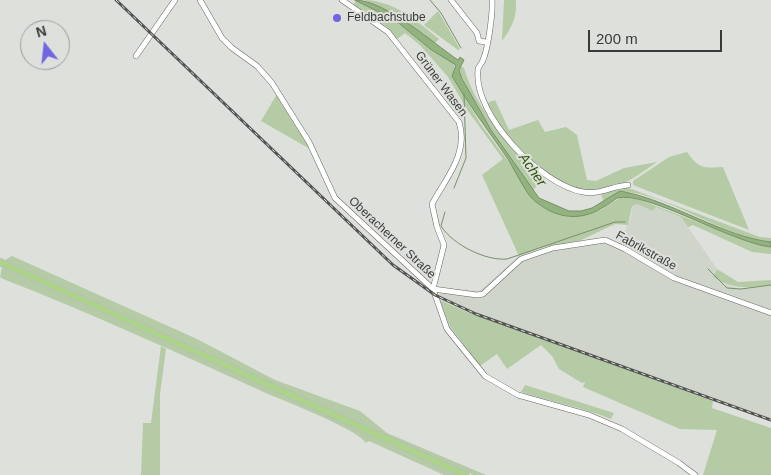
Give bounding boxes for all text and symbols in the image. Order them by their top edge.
place label: Feldbachstube [347,11,426,25]
marker: Feldbachstube [331,12,343,24]
north arrow [20,20,70,70]
scale bar [591,20,725,52]
text: N [34,22,48,41]
text: 200 m [596,30,638,47]
street label: Grüner Wasen [412,49,470,119]
water label: Acher [515,150,549,190]
street label: Oberacherner Straße [346,194,438,282]
street label: Fabrikstraße [613,228,679,274]

